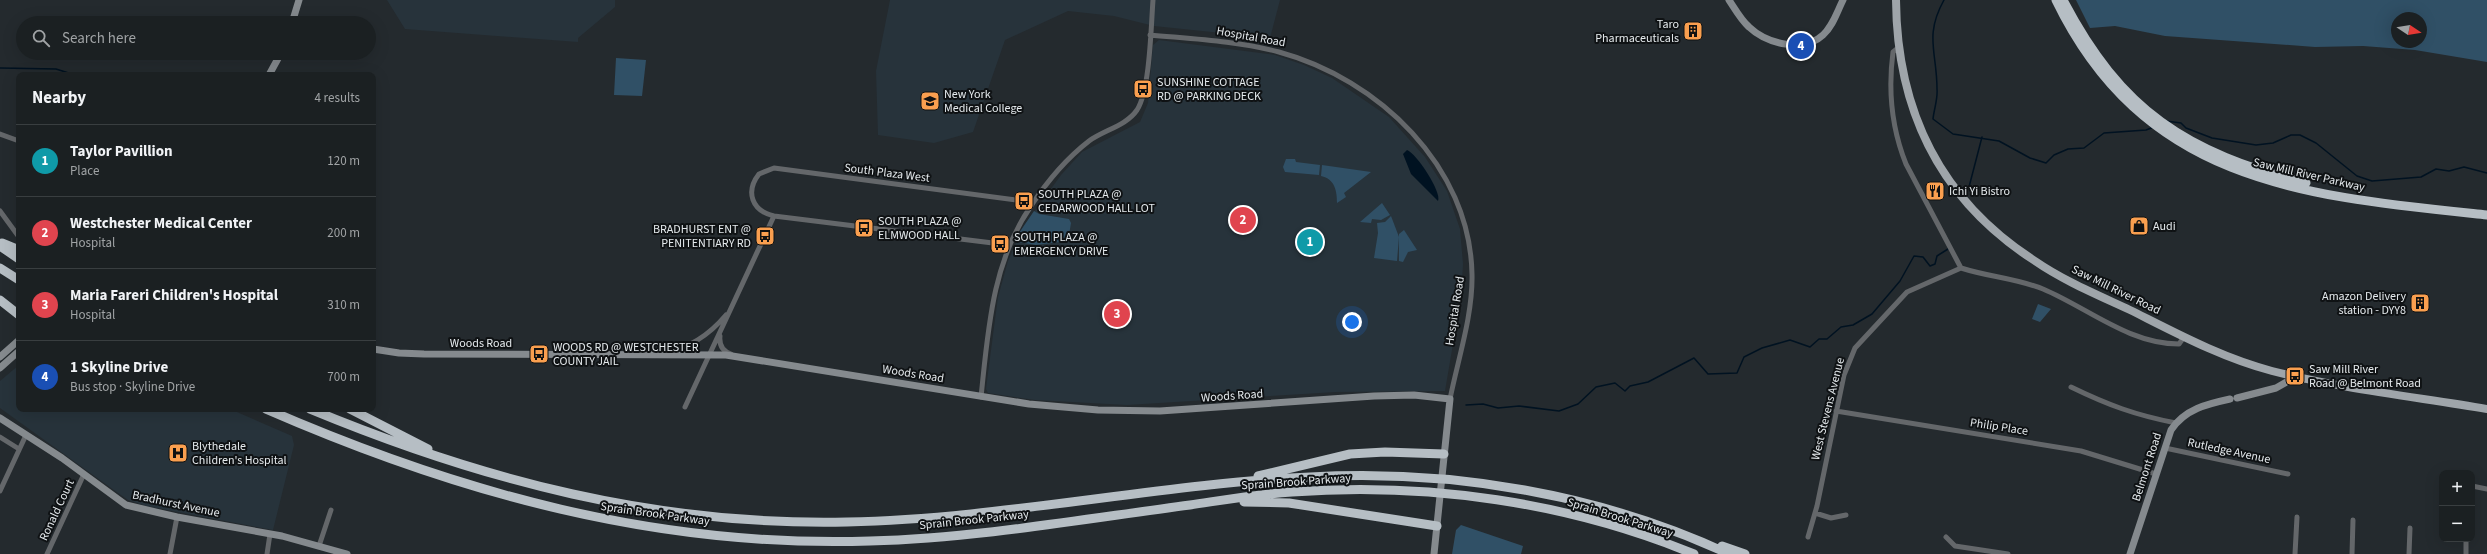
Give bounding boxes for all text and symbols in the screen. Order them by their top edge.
north arrow [2391,12,2427,48]
search box [16,16,376,60]
place label: Taro Pharmaceuticals [1595,16,1679,47]
building icon: Taro Pharmaceuticals [1682,20,1704,42]
street label: Hospital Road [1215,23,1287,51]
icon: search [30,27,52,49]
text: Search here [62,28,136,49]
pin: 4 [1788,31,1814,61]
place label: SUNSHINE COTTAGE RD @ PARKING DECK [1157,74,1261,105]
bus stop icon: SUNSHINE COTTAGE RD @ PARKING DECK [1132,78,1154,100]
text: Nearby [32,86,86,110]
place label: New York Medical College [944,86,1022,117]
text: 4 results [315,89,360,107]
school or university icon: New York Medical College [919,90,941,112]
text: Taylor Pavillion [70,141,173,162]
text: 1 [42,152,48,170]
text: 120 m [327,152,360,170]
street label: Saw Mill River Parkway [2251,154,2367,196]
street label: South Plaza West [843,159,931,187]
text: Place [70,162,99,180]
restaurant icon: Ichi Yi Bistro [1924,180,1946,202]
place label: Ichi Yi Bistro [1949,183,2010,200]
place label: SOUTH PLAZA @ CEDARWOOD HALL LOT [1038,186,1156,217]
bus stop icon: SOUTH PLAZA @ CEDARWOOD HALL LOT [1013,190,1035,212]
pin: 2 [1230,205,1256,235]
text: Westchester Medical Center [70,213,252,234]
place label: SOUTH PLAZA @ ELMWOOD HALL [878,213,961,244]
shop icon: Audi [2128,215,2150,237]
bus stop icon: SOUTH PLAZA @ ELMWOOD HALL [853,217,875,239]
place label: Audi [2153,218,2176,235]
place label: BRADHURST ENT @ PENITENTIARY RD [653,221,751,252]
text: 2 [42,224,48,242]
text: 200 m [327,224,360,242]
bus stop icon: BRADHURST ENT @ PENITENTIARY RD [754,225,776,247]
pin: 1 [1297,227,1323,257]
place label: SOUTH PLAZA @ EMERGENCY DRIVE [1014,229,1108,260]
bus stop icon: SOUTH PLAZA @ EMERGENCY DRIVE [989,233,1011,255]
text: Hospital [70,234,115,252]
street label: Saw Mill River Road [2069,261,2163,319]
street label: Hospital Road [1441,275,1469,347]
text: Maria Fareri Children's Hospital [70,285,278,306]
place label: Amazon Delivery station - DYY8 [2322,288,2406,319]
building icon: Amazon Delivery station - DYY8 [2409,292,2431,314]
text: 3 [42,296,48,314]
text: 310 m [327,296,360,314]
pin: 3 [1104,299,1130,329]
text: Hospital [70,306,115,324]
your location [1342,312,1362,332]
street label: Woods Road [450,335,512,352]
place label: WOODS RD @ WESTCHESTER COUNTY JAIL [553,339,699,370]
bus stop icon: WOODS RD @ WESTCHESTER COUNTY JAIL [528,343,550,365]
street label: West Stevens Avenue [1807,356,1849,462]
text: 1 Skyline Drive [70,357,168,378]
street label: Woods Road [881,361,945,387]
place label: Saw Mill River Road @ Belmont Road [2309,361,2421,392]
bus stop icon: Saw Mill River Road @ Belmont Road [2284,365,2306,387]
text: 4 [42,368,48,386]
text: 700 m [327,368,360,386]
text: Bus stop · Skyline Drive [70,378,195,396]
street label: Woods Road [1200,385,1264,407]
street label: Philip Place [1969,414,2029,440]
street label: Belmont Road [2128,430,2166,504]
street label: Rutledge Avenue [2186,434,2272,468]
place label: Blythedale Children's Hospital [192,438,287,469]
hospital icon: Blythedale Children's Hospital [167,442,189,464]
street label: Sprain Brook Parkway [1241,470,1352,494]
map controls [2439,470,2475,542]
button: + [2439,470,2475,506]
street label: Ronald Court [35,476,79,544]
street label: Bradhurst Avenue [131,486,221,522]
street label: Sprain Brook Parkway [1565,494,1675,542]
street label: Sprain Brook Parkway [599,498,711,530]
street label: Sprain Brook Parkway [918,506,1030,534]
button: − [2439,506,2475,542]

